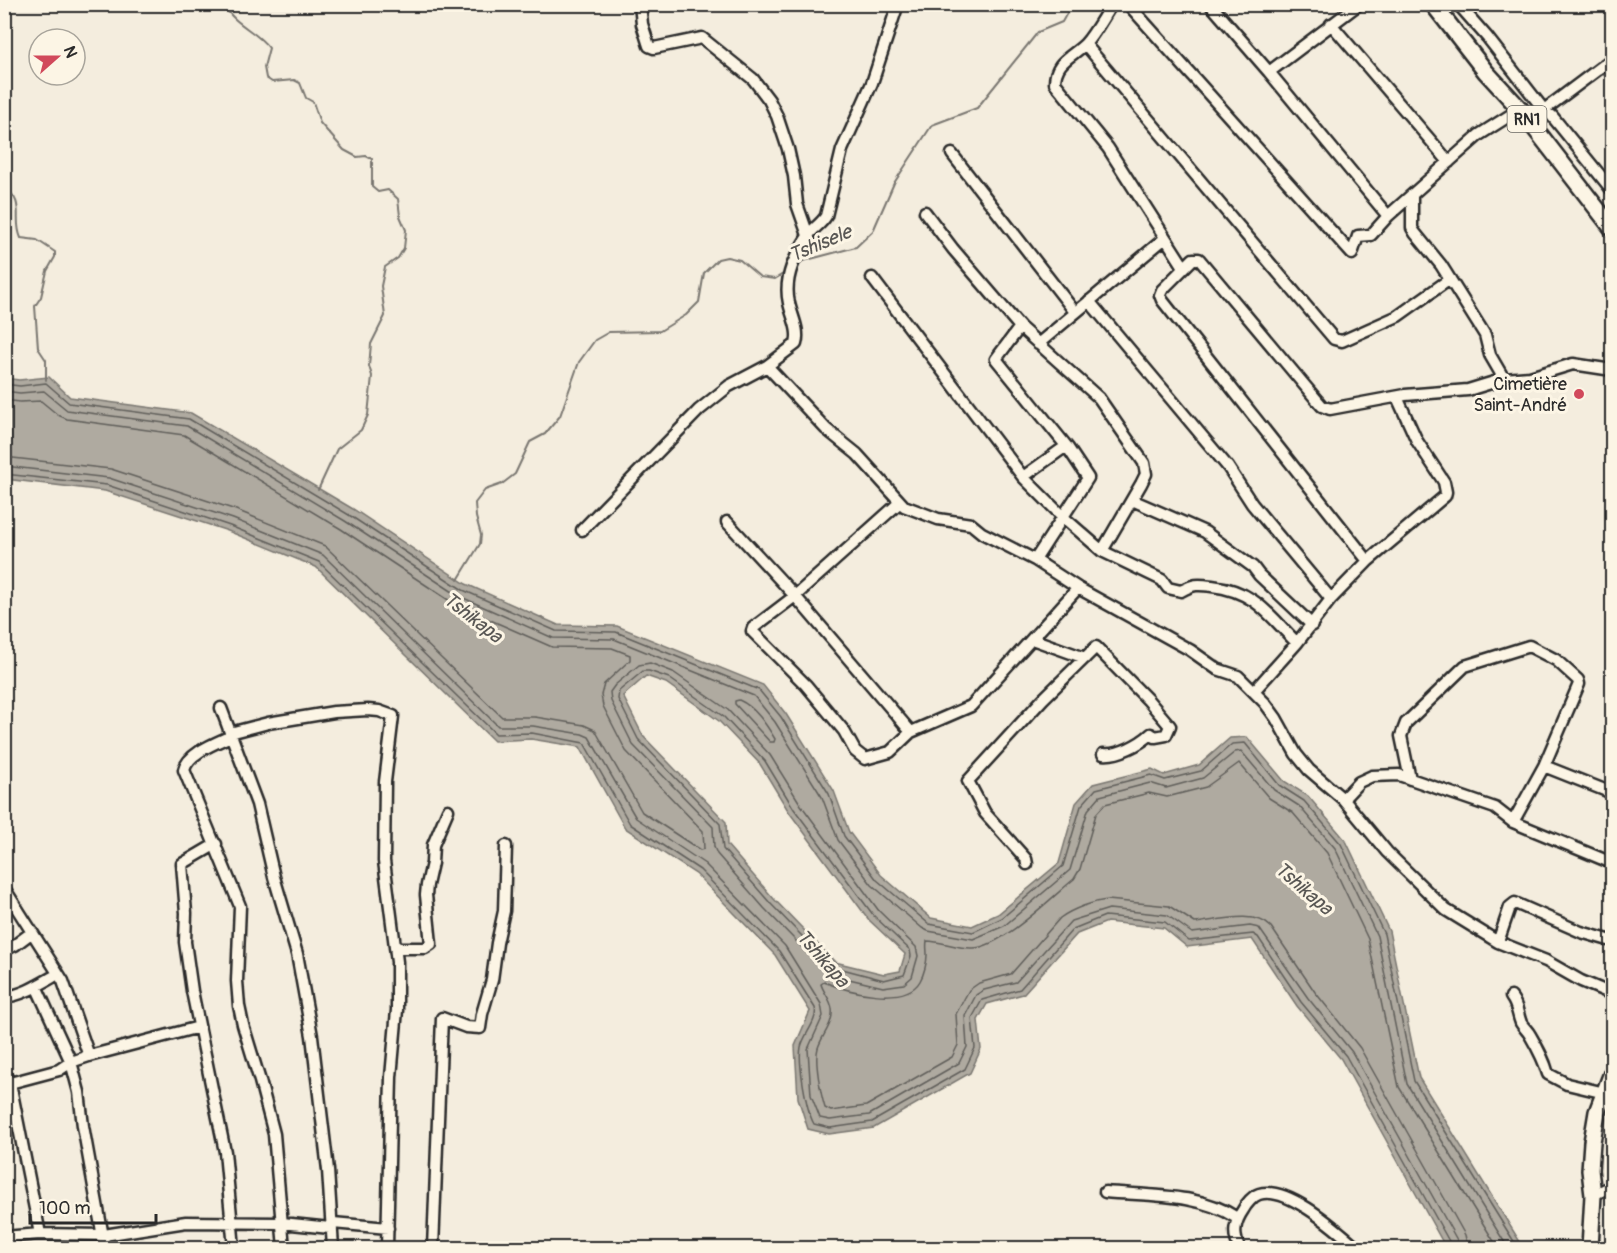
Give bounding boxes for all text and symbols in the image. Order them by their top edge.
north arrow [27,27,87,87]
text: N [59,43,81,61]
road number: RN1 [1508,106,1546,132]
water label: Tshisele [785,218,857,268]
place label: Cimetière Saint-André [1473,373,1567,417]
marker: Cimetière Saint-André [1572,387,1586,401]
water label: Tshikapa [438,586,509,649]
water label: Tshikapa [1270,856,1339,921]
water label: Tshikapa [791,924,856,994]
scale bar [30,1187,156,1225]
text: 100 m [39,1197,91,1220]

